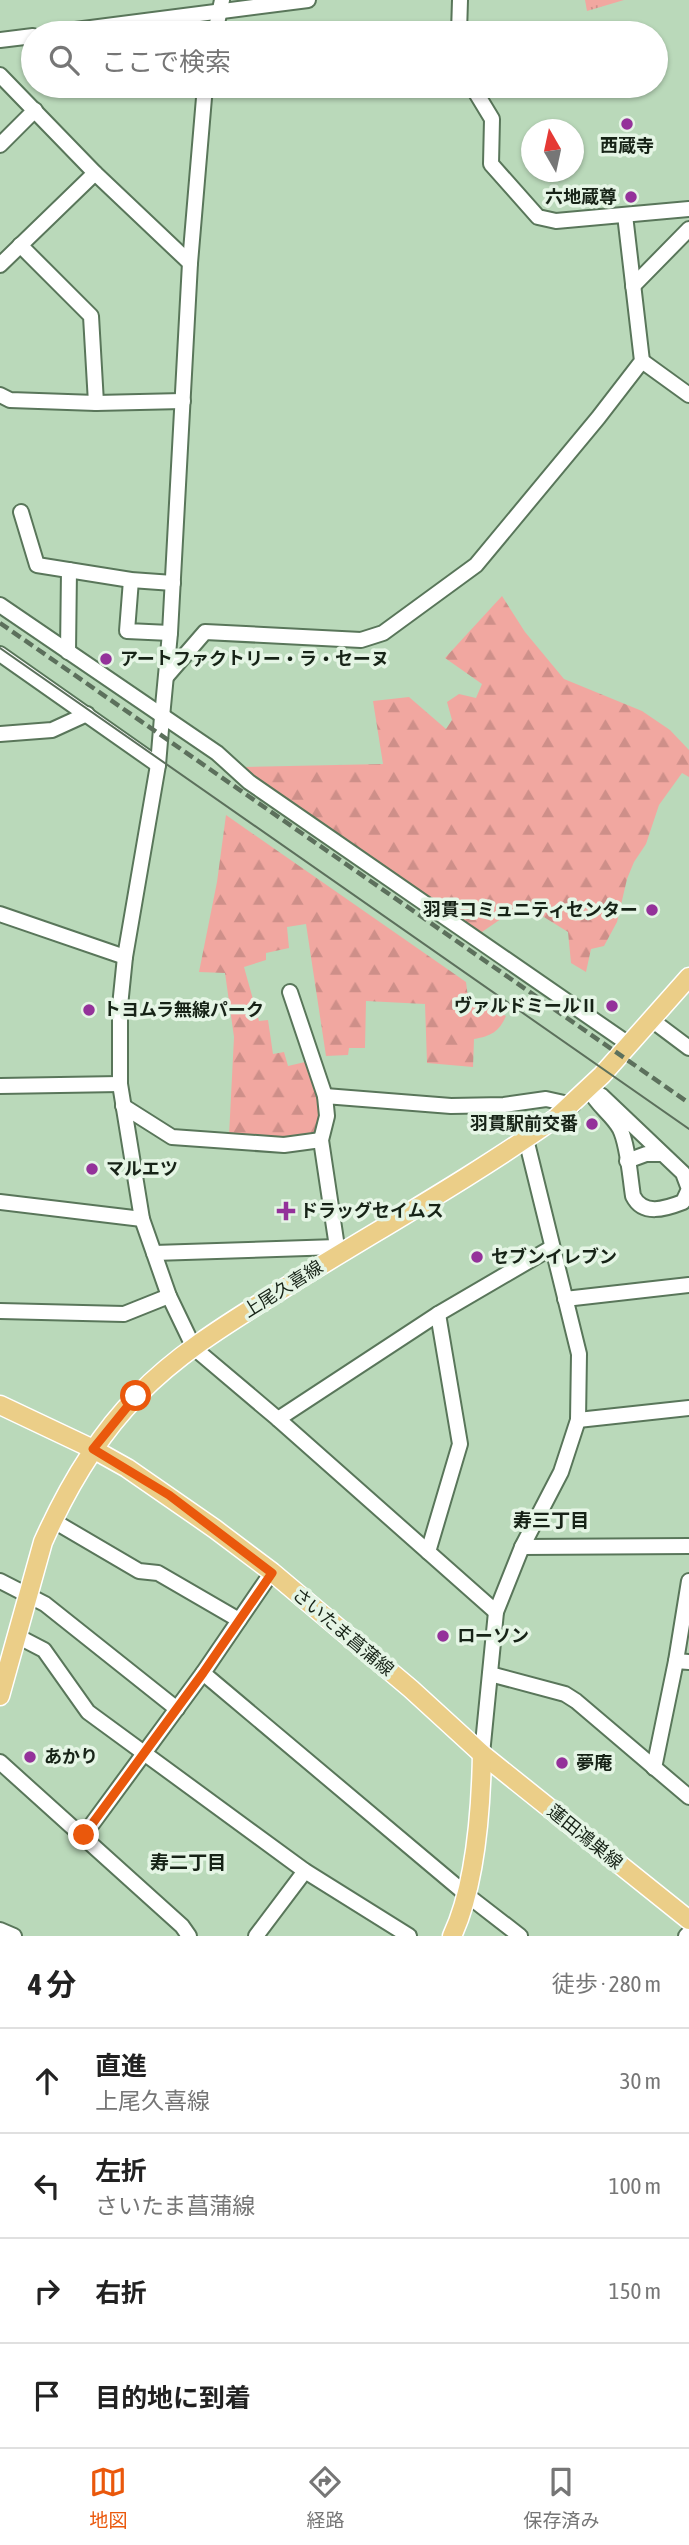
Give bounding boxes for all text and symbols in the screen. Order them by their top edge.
search box [21,21,668,98]
icon: search [45,41,83,79]
text: ここで検索 [101,47,231,77]
marker: 西蔵寺 [619,116,635,132]
north arrow [521,119,584,182]
place label: 西蔵寺 [600,135,654,156]
place label: 六地蔵尊 [545,186,617,207]
marker: 六地蔵尊 [623,189,639,205]
place label: アートファクトリー・ラ・セーヌ [120,648,389,669]
marker: アートファクトリー・ラ・セーヌ [98,651,114,667]
place label: 羽貫コミュニティセンター [423,899,638,920]
marker: 羽貫コミュニティセンター [644,902,660,918]
place label: ヴァルドミールⅡ [454,995,598,1016]
marker: ヴァルドミールⅡ [604,998,620,1014]
place label: トヨムラ無線パーク [103,999,264,1020]
marker: トヨムラ無線パーク [81,1002,97,1018]
place label: 羽貫駅前交番 [470,1113,578,1134]
marker: 羽貫駅前交番 [584,1116,600,1132]
place label: マルエツ [106,1158,178,1179]
marker: マルエツ [84,1161,100,1177]
place label: ドラッグセイムス [300,1200,444,1221]
marker: ドラッグセイムス [278,1203,294,1219]
place label: セブンイレブン [491,1246,617,1267]
marker: セブンイレブン [469,1249,485,1265]
street label: 上尾久喜線 [239,1256,326,1321]
route start [120,1380,151,1411]
district label: 寿三丁目 [513,1509,589,1531]
street label: さいたま菖蒲線 [289,1583,398,1680]
place label: ローソン [457,1625,529,1646]
marker: ローソン [435,1628,451,1644]
place label: あかり [44,1746,98,1767]
marker: あかり [22,1749,38,1765]
place label: 夢庵 [576,1752,612,1773]
marker: 夢庵 [554,1755,570,1771]
street label: 蓮田鴻巣線 [544,1800,627,1873]
route end [68,1819,99,1850]
district label: 寿二丁目 [150,1851,226,1873]
text: 4 分 [28,1967,76,2001]
text: 徒歩 · 280 m [552,1971,661,1997]
text: 直進 [95,2051,147,2081]
icon: ahead [28,2062,66,2100]
text: 30 m [620,2068,661,2094]
text: 上尾久喜線 [95,2088,210,2114]
text: 左折 [95,2156,147,2186]
icon: left [28,2167,66,2205]
text: 100 m [609,2173,661,2199]
text: さいたま菖蒲線 [95,2193,255,2219]
icon: right [28,2272,66,2310]
text: 右折 [95,2278,147,2308]
text: 150 m [609,2278,661,2304]
icon: arrive [28,2377,66,2415]
text: 目的地に到着 [95,2383,251,2413]
tab: 地図 [89,2463,128,2532]
tab: 経路 [306,2463,345,2532]
tab: 保存済み [523,2463,600,2532]

